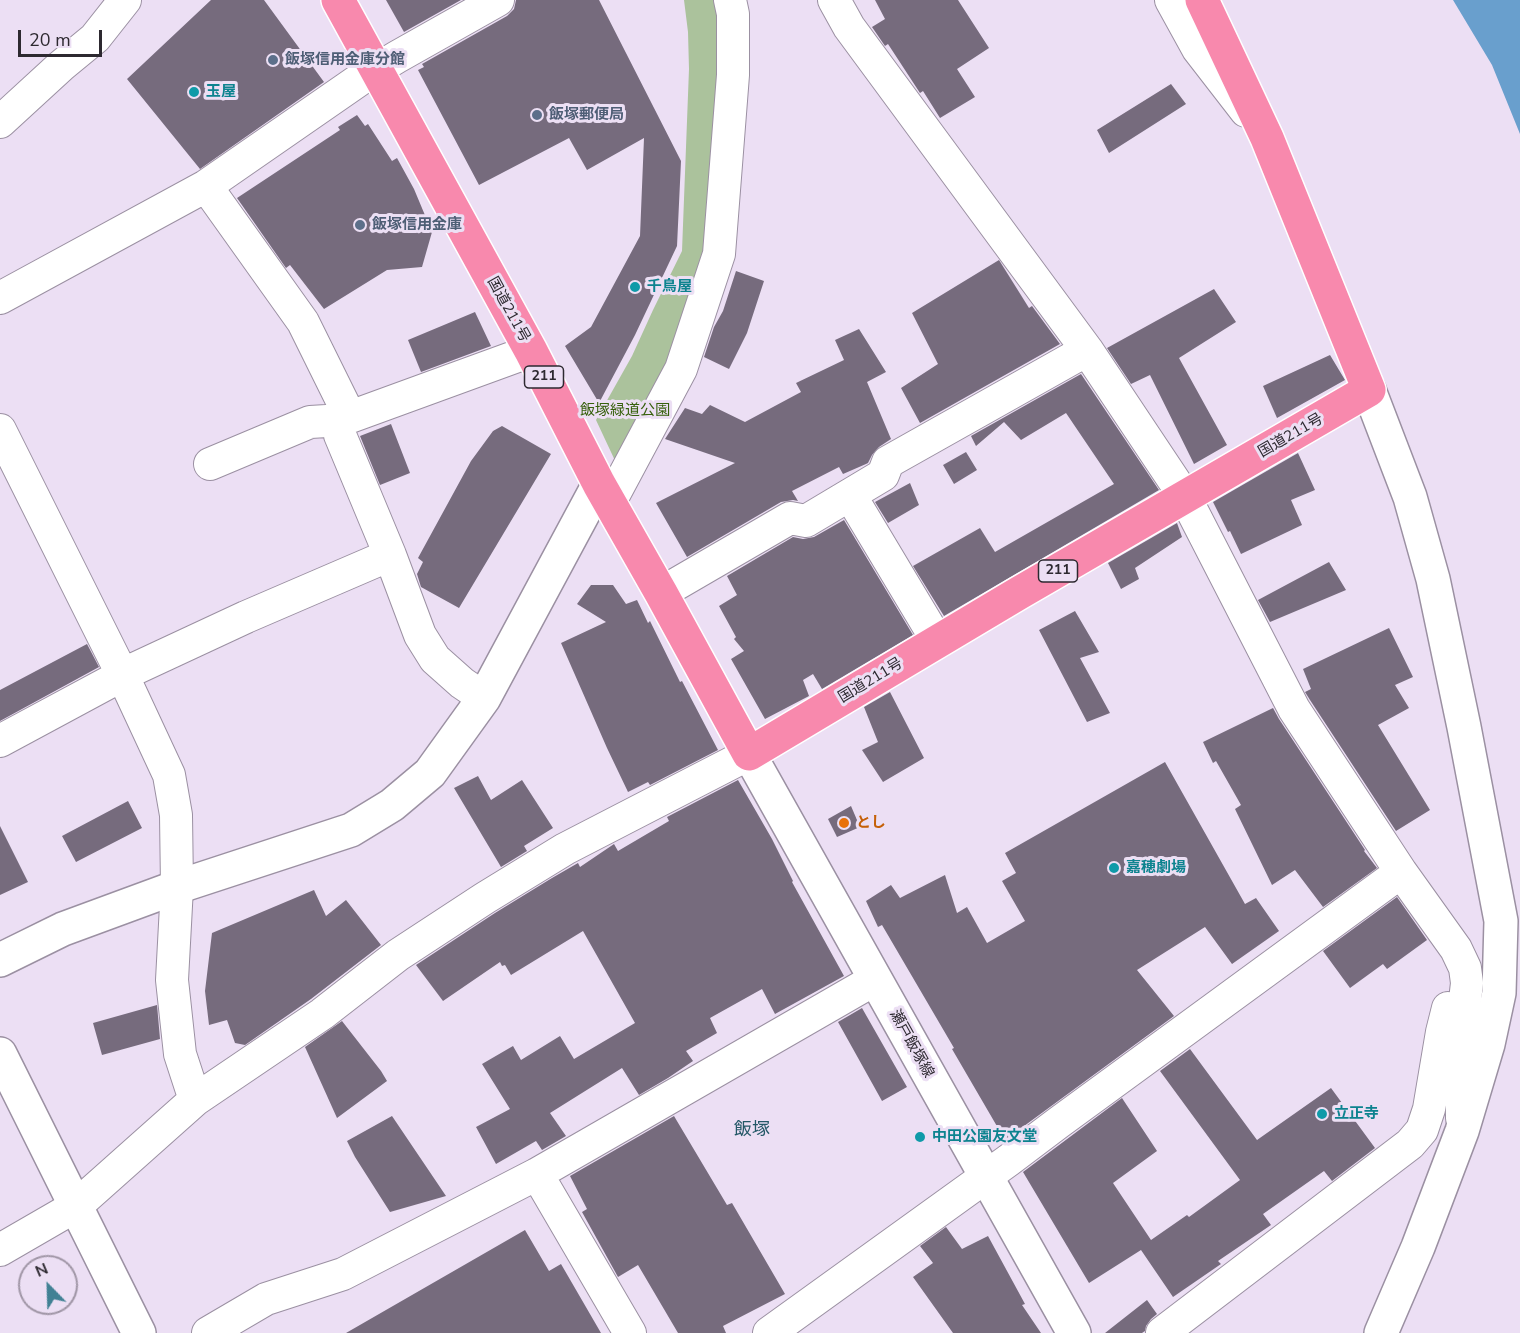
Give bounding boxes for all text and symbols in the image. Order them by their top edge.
scale bar [21,18,105,56]
text: 20 m [29,28,71,52]
place label: 飯塚信用金庫分館 [285,51,405,69]
marker: 飯塚信用金庫分館 [266,53,280,67]
place label: 玉屋 [206,83,236,101]
marker: 玉屋 [187,85,201,99]
place label: 飯塚郵便局 [549,106,624,124]
marker: 飯塚郵便局 [530,108,544,122]
place label: 飯塚信用金庫 [372,216,462,234]
marker: 飯塚信用金庫 [353,218,367,232]
street label: 国道211号 [483,274,533,346]
place label: 千鳥屋 [647,278,692,296]
marker: 千鳥屋 [628,280,642,294]
road number: 211 [524,366,564,388]
park label: 飯塚緑道公園 [580,402,670,420]
street label: 国道211号 [1255,410,1327,462]
road number: 211 [1038,560,1078,582]
street label: 国道211号 [836,655,906,707]
place label: とし [856,814,886,832]
marker: とし [837,816,851,830]
place label: 嘉穂劇場 [1126,859,1186,877]
marker: 嘉穂劇場 [1107,861,1121,875]
street label: 瀬戸飯塚線 [885,1007,937,1081]
place label: 立正寺 [1334,1105,1379,1123]
marker: 立正寺 [1315,1107,1329,1121]
district label: 飯塚 [734,1120,770,1142]
place label: 中田公園友文堂 [932,1128,1037,1146]
marker: 中田公園友文堂 [913,1130,927,1144]
north arrow [18,1255,78,1315]
text: N [32,1258,52,1283]

